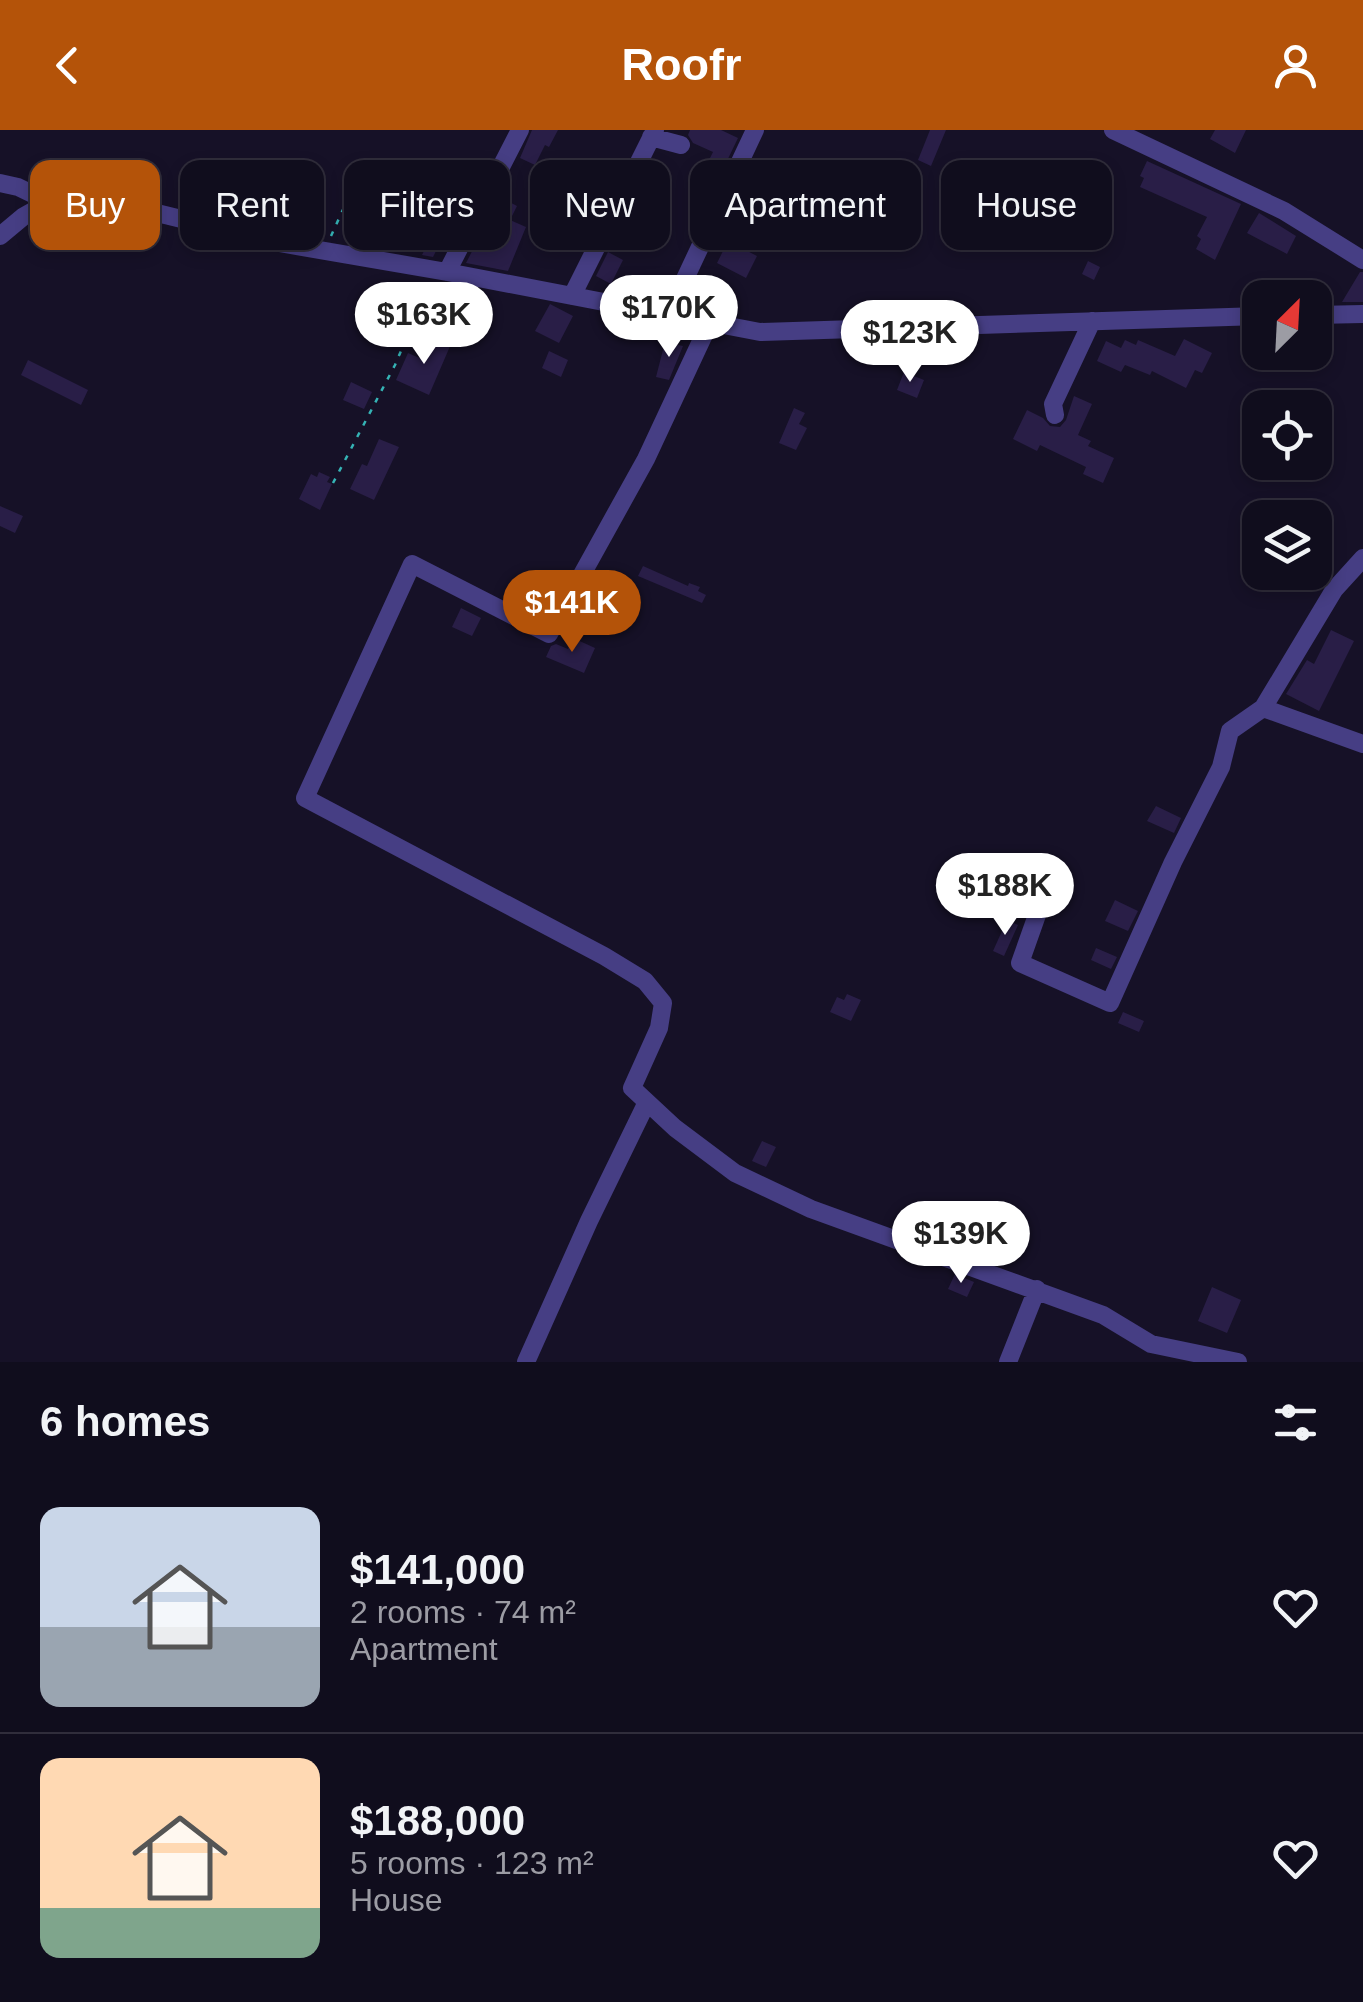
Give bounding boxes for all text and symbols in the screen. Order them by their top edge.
icon: back [40,38,95,93]
icon: person [1268,38,1323,93]
text: Roofr [622,39,741,90]
chip: Buy [30,160,160,250]
chip: Rent [180,160,324,250]
chip: Filters [344,160,510,250]
chip: New [530,160,670,250]
chip: Apartment [690,160,921,250]
chip: House [941,160,1112,250]
pin: $170K [599,275,739,360]
north arrow [1242,280,1332,370]
map controls [1242,280,1332,590]
pin: $163K [354,282,494,367]
text: $170K [622,289,716,325]
text: $163K [377,296,471,332]
pin: $123K [840,300,980,385]
text: $123K [863,314,957,350]
button: locate [1242,390,1332,480]
button: layers [1242,500,1332,590]
pin: $141K [502,570,642,655]
text: $141K [525,584,619,620]
pin: $188K [935,853,1075,938]
text: $188K [958,867,1052,903]
pin: $139K [891,1201,1031,1286]
text: $139K [914,1215,1008,1251]
icon: filters [1268,1395,1323,1450]
text: 6 homes [40,1398,210,1445]
text: $141,000 [350,1546,525,1593]
icon: home [120,1547,240,1667]
icon: heart [1268,1580,1323,1635]
text: 2 rooms · 74 m² [350,1594,576,1630]
text: Apartment [350,1631,498,1667]
text: $188,000 [350,1797,525,1844]
icon: home [120,1798,240,1918]
icon: heart [1268,1831,1323,1886]
text: 5 rooms · 123 m² [350,1845,594,1881]
text: House [350,1882,443,1918]

